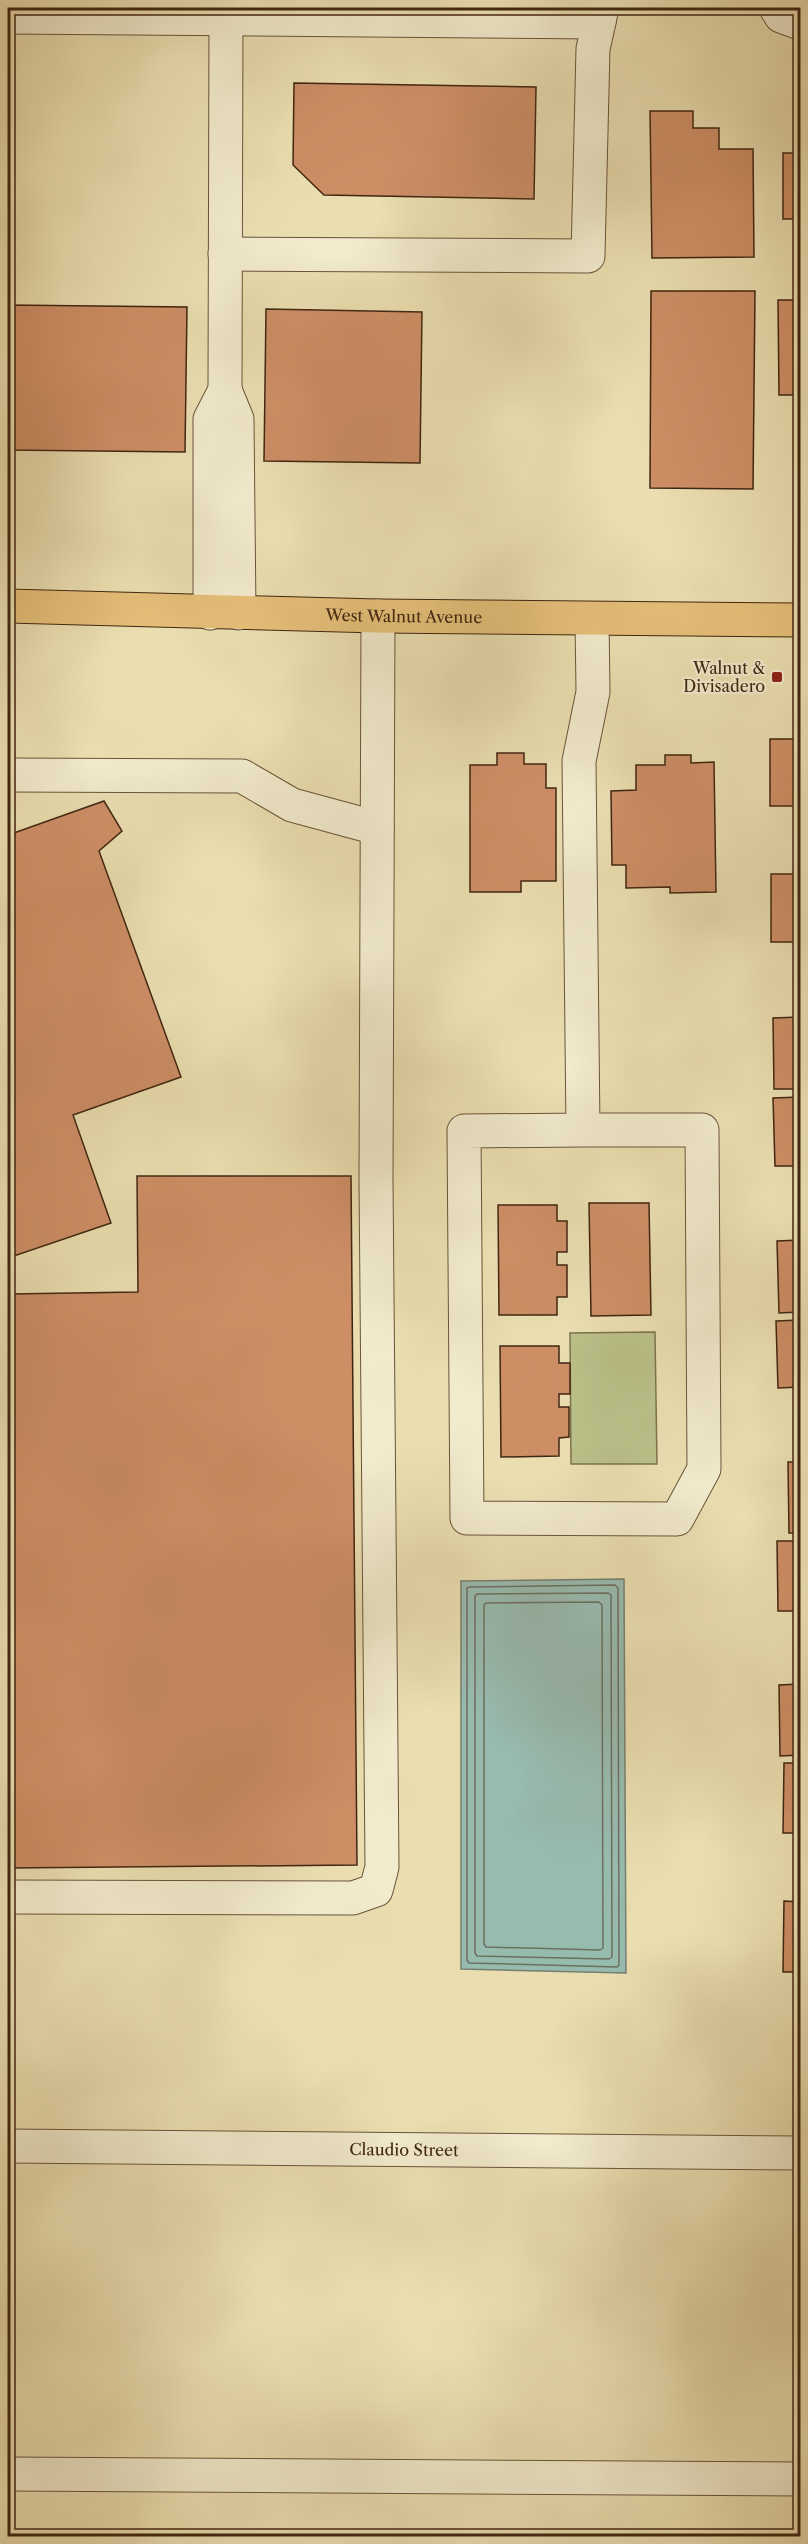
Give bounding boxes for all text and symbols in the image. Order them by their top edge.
street label: West Walnut Avenue [324,605,482,627]
place label: Walnut & Divisadero [683,658,765,696]
marker: Walnut & Divisadero [770,670,784,684]
street label: Claudio Street [349,2139,459,2160]

